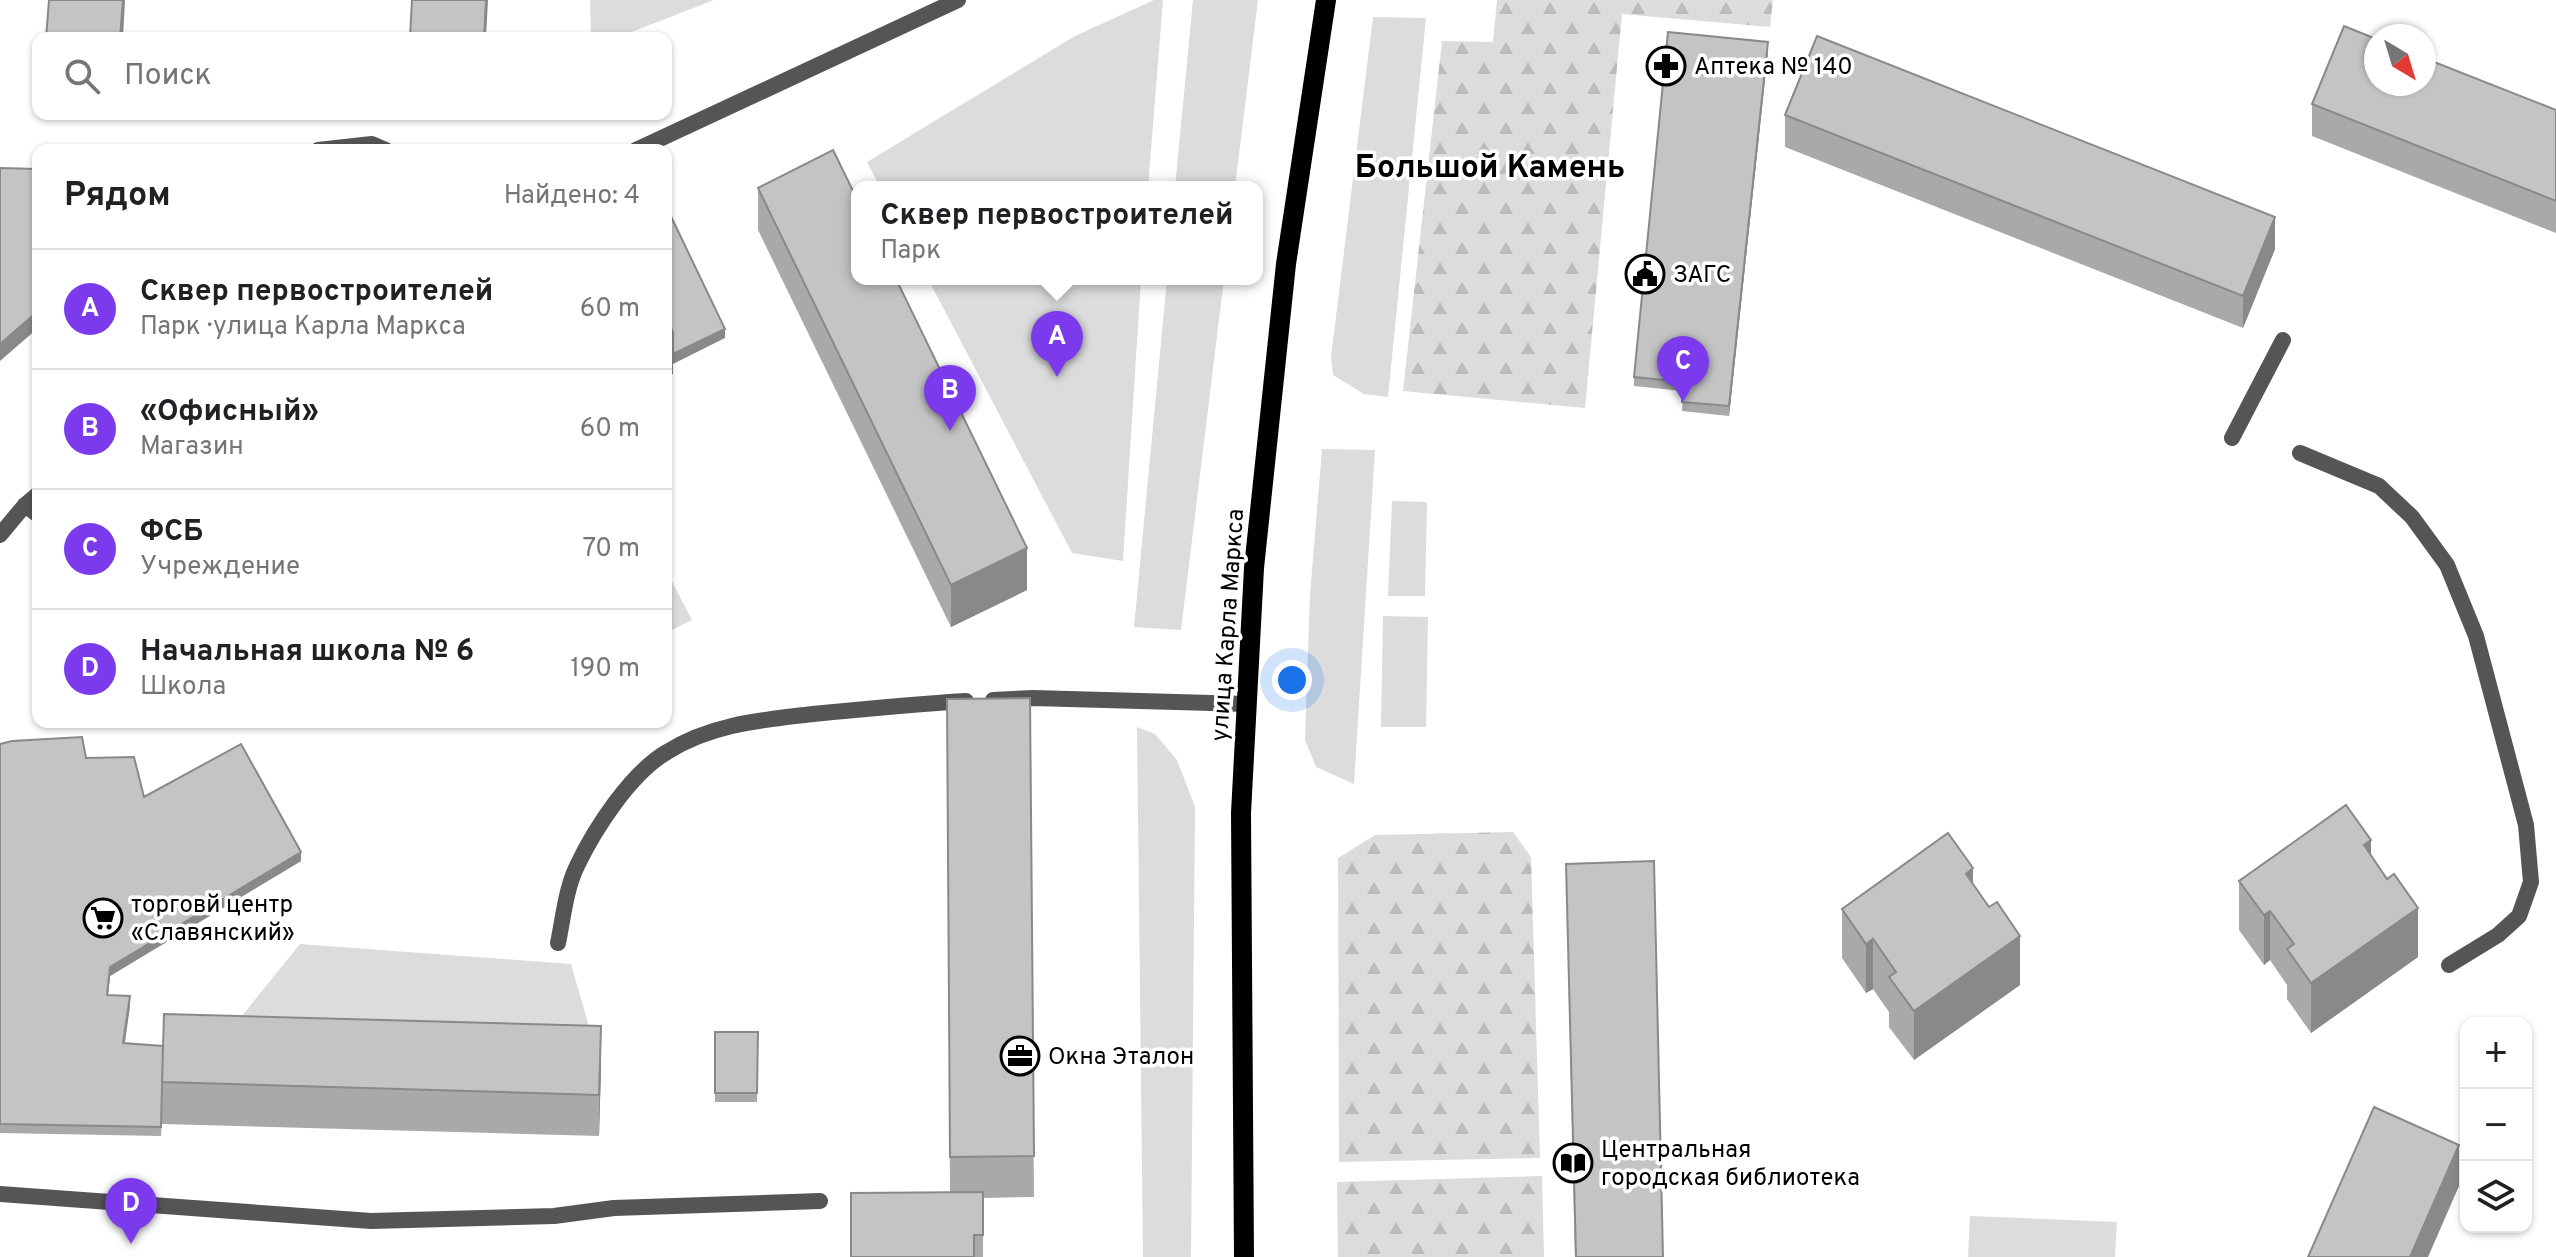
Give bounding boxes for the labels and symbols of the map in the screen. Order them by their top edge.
north arrow [2364,24,2436,96]
pharmacy icon: Аптека № 140 [1645,45,1687,87]
place label: Аптека № 140 [1694,53,1853,83]
district label: Большой Камень [1355,149,1625,189]
public building icon: ЗАГС [1624,253,1666,295]
place label: ЗАГС [1673,261,1731,291]
pin: A [1031,311,1083,377]
pin: C [1657,336,1709,402]
pin: B [924,365,976,431]
street label: улица Карла Маркса [1206,508,1252,743]
your location [1272,660,1312,700]
place label: торговй центр «Славянский» [131,891,295,949]
supermarket icon: торговй центр «Славянский» [82,897,124,939]
office icon: Окна Эталон [999,1035,1041,1077]
place label: Окна Эталон [1048,1043,1194,1073]
place label: Центральная городская библиотека [1601,1136,1860,1194]
library icon: Центральная городская библиотека [1552,1142,1594,1184]
pin: D [105,1178,157,1244]

